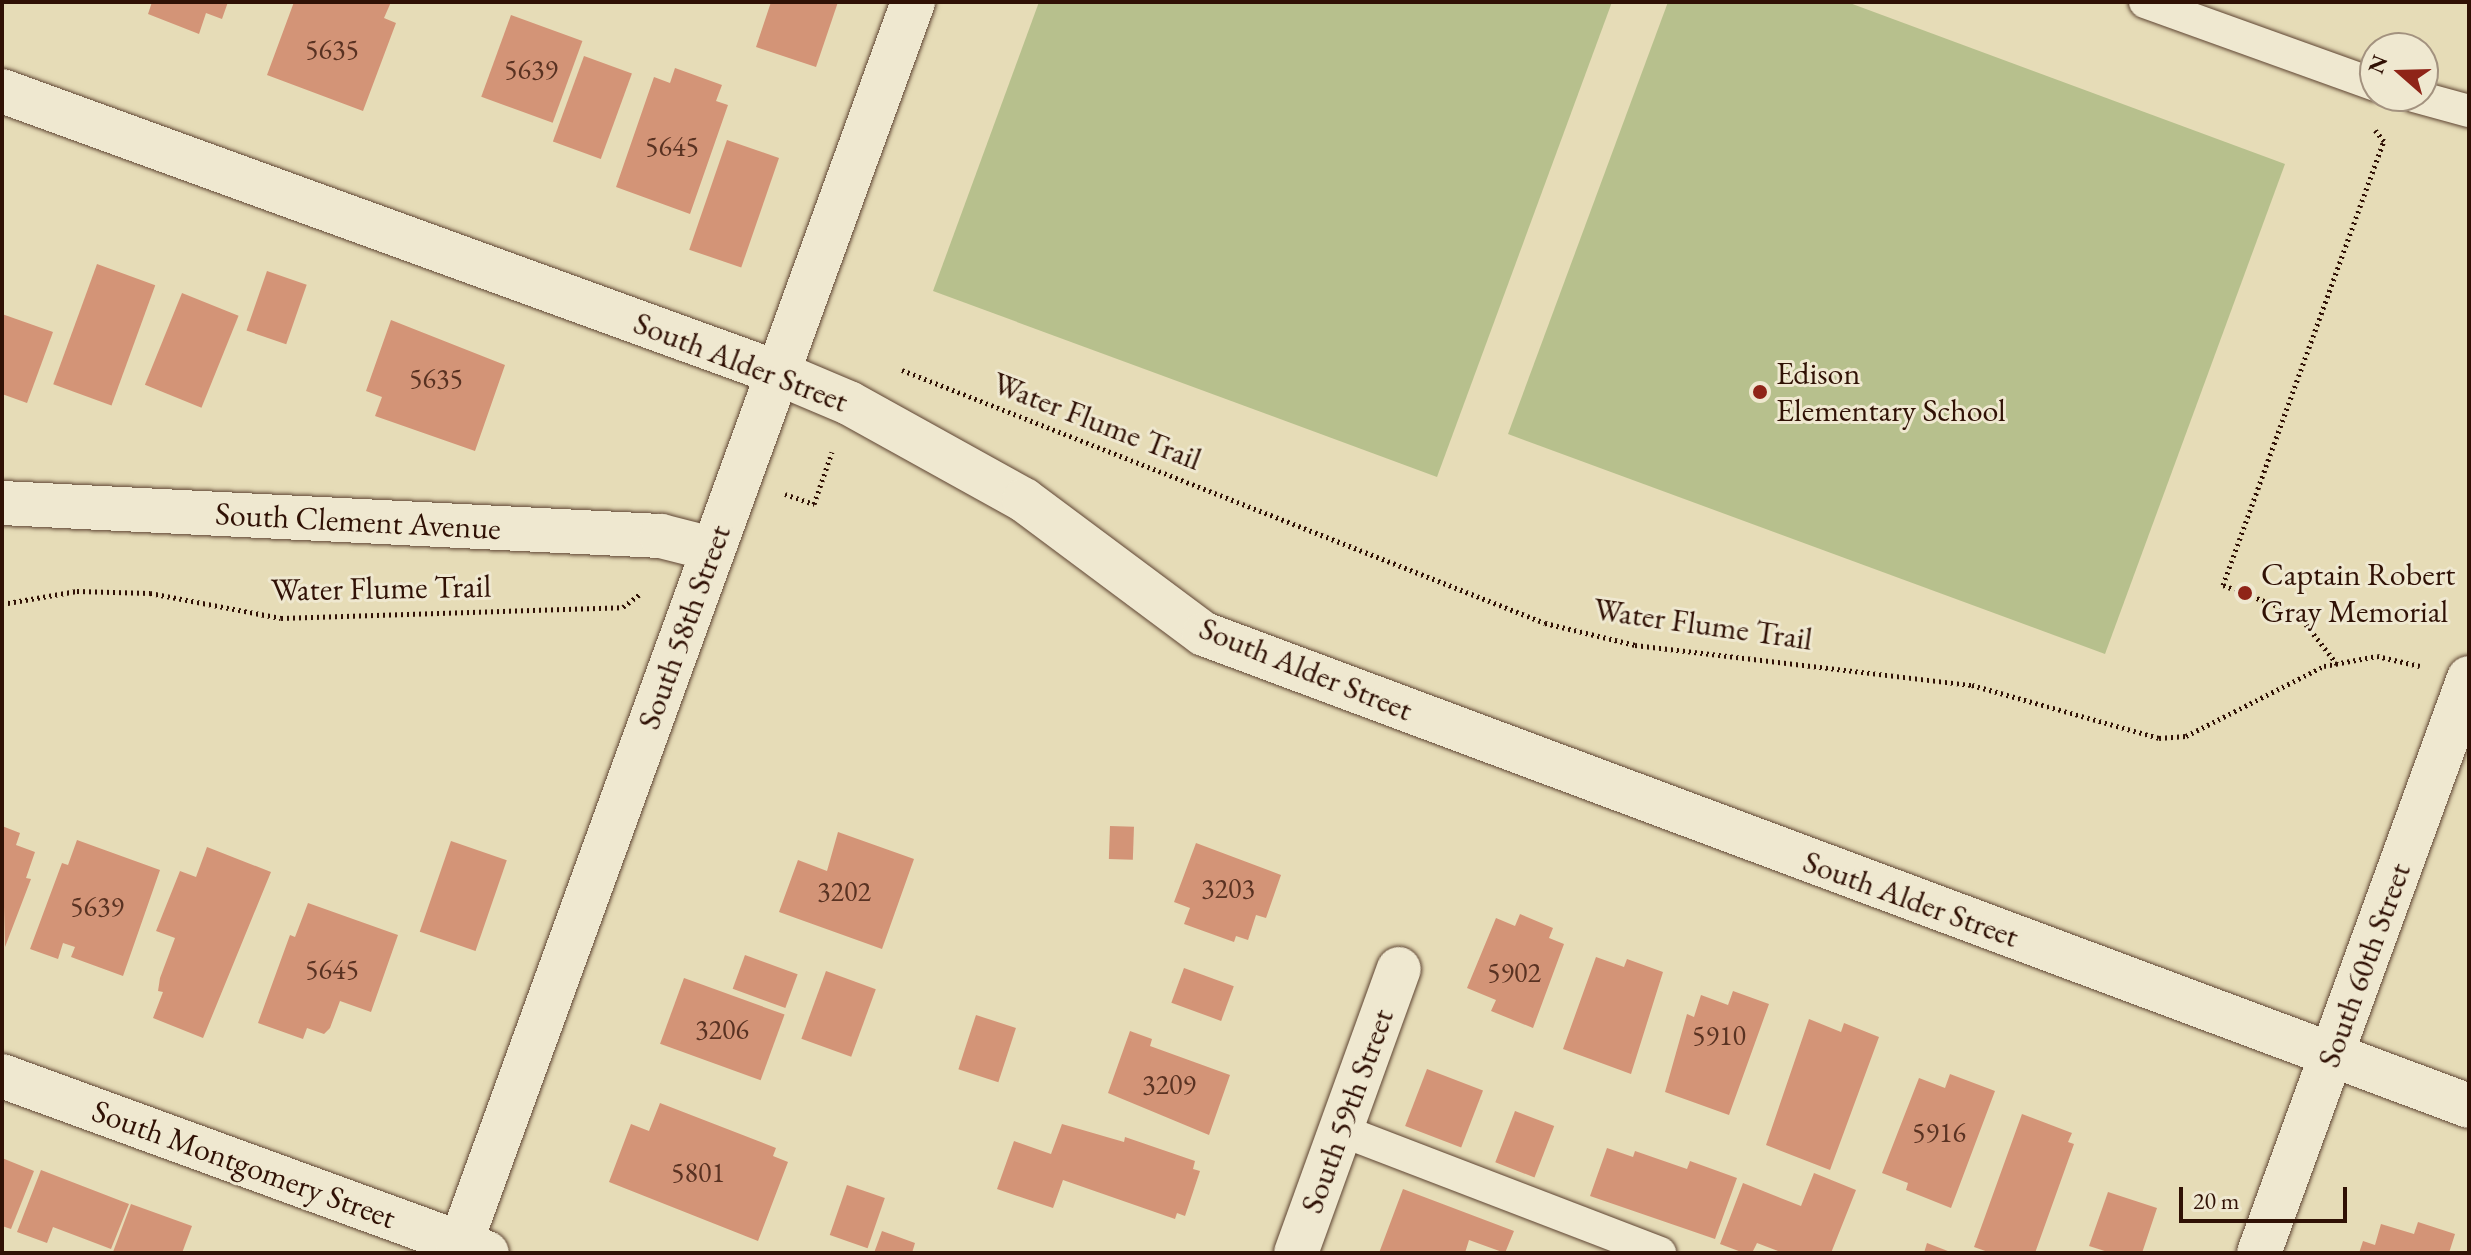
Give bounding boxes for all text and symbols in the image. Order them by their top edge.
house number: 5635 [305,32,359,66]
north arrow [2359,32,2439,112]
text: N [2361,51,2395,78]
house number: 5639 [504,52,558,86]
house number: 5645 [645,129,699,163]
street label: South Alder Street [628,304,854,420]
place label: Edison Elementary School [1776,355,2006,430]
house number: 5635 [409,361,463,395]
street label: Water Flume Trail [987,364,1207,478]
marker: Edison Elementary School [1751,383,1769,401]
street label: South Clement Avenue [214,494,502,548]
street label: South 58th Street [629,520,739,734]
place label: Captain Robert Gray Memorial [2261,556,2455,631]
street label: Water Flume Trail [270,567,492,609]
marker: Captain Robert Gray Memorial [2236,584,2254,602]
street label: Water Flume Trail [1591,590,1815,658]
street label: South Alder Street [1194,609,1418,729]
street label: South Alder Street [1798,842,2024,956]
street label: South 60th Street [2309,858,2419,1072]
house number: 3203 [1201,871,1255,905]
house number: 3202 [817,874,871,908]
house number: 5639 [70,889,124,923]
house number: 5645 [305,952,359,986]
house number: 5902 [1487,955,1541,989]
street label: South 59th Street [1292,1004,1402,1218]
house number: 3206 [695,1012,749,1046]
house number: 5910 [1692,1018,1746,1052]
house number: 3209 [1142,1067,1196,1101]
street label: South Montgomery Street [87,1091,401,1237]
house number: 5916 [1912,1115,1966,1149]
house number: 5801 [671,1155,725,1189]
scale bar [2183,1171,2351,1221]
text: 20 m [2193,1185,2240,1216]

